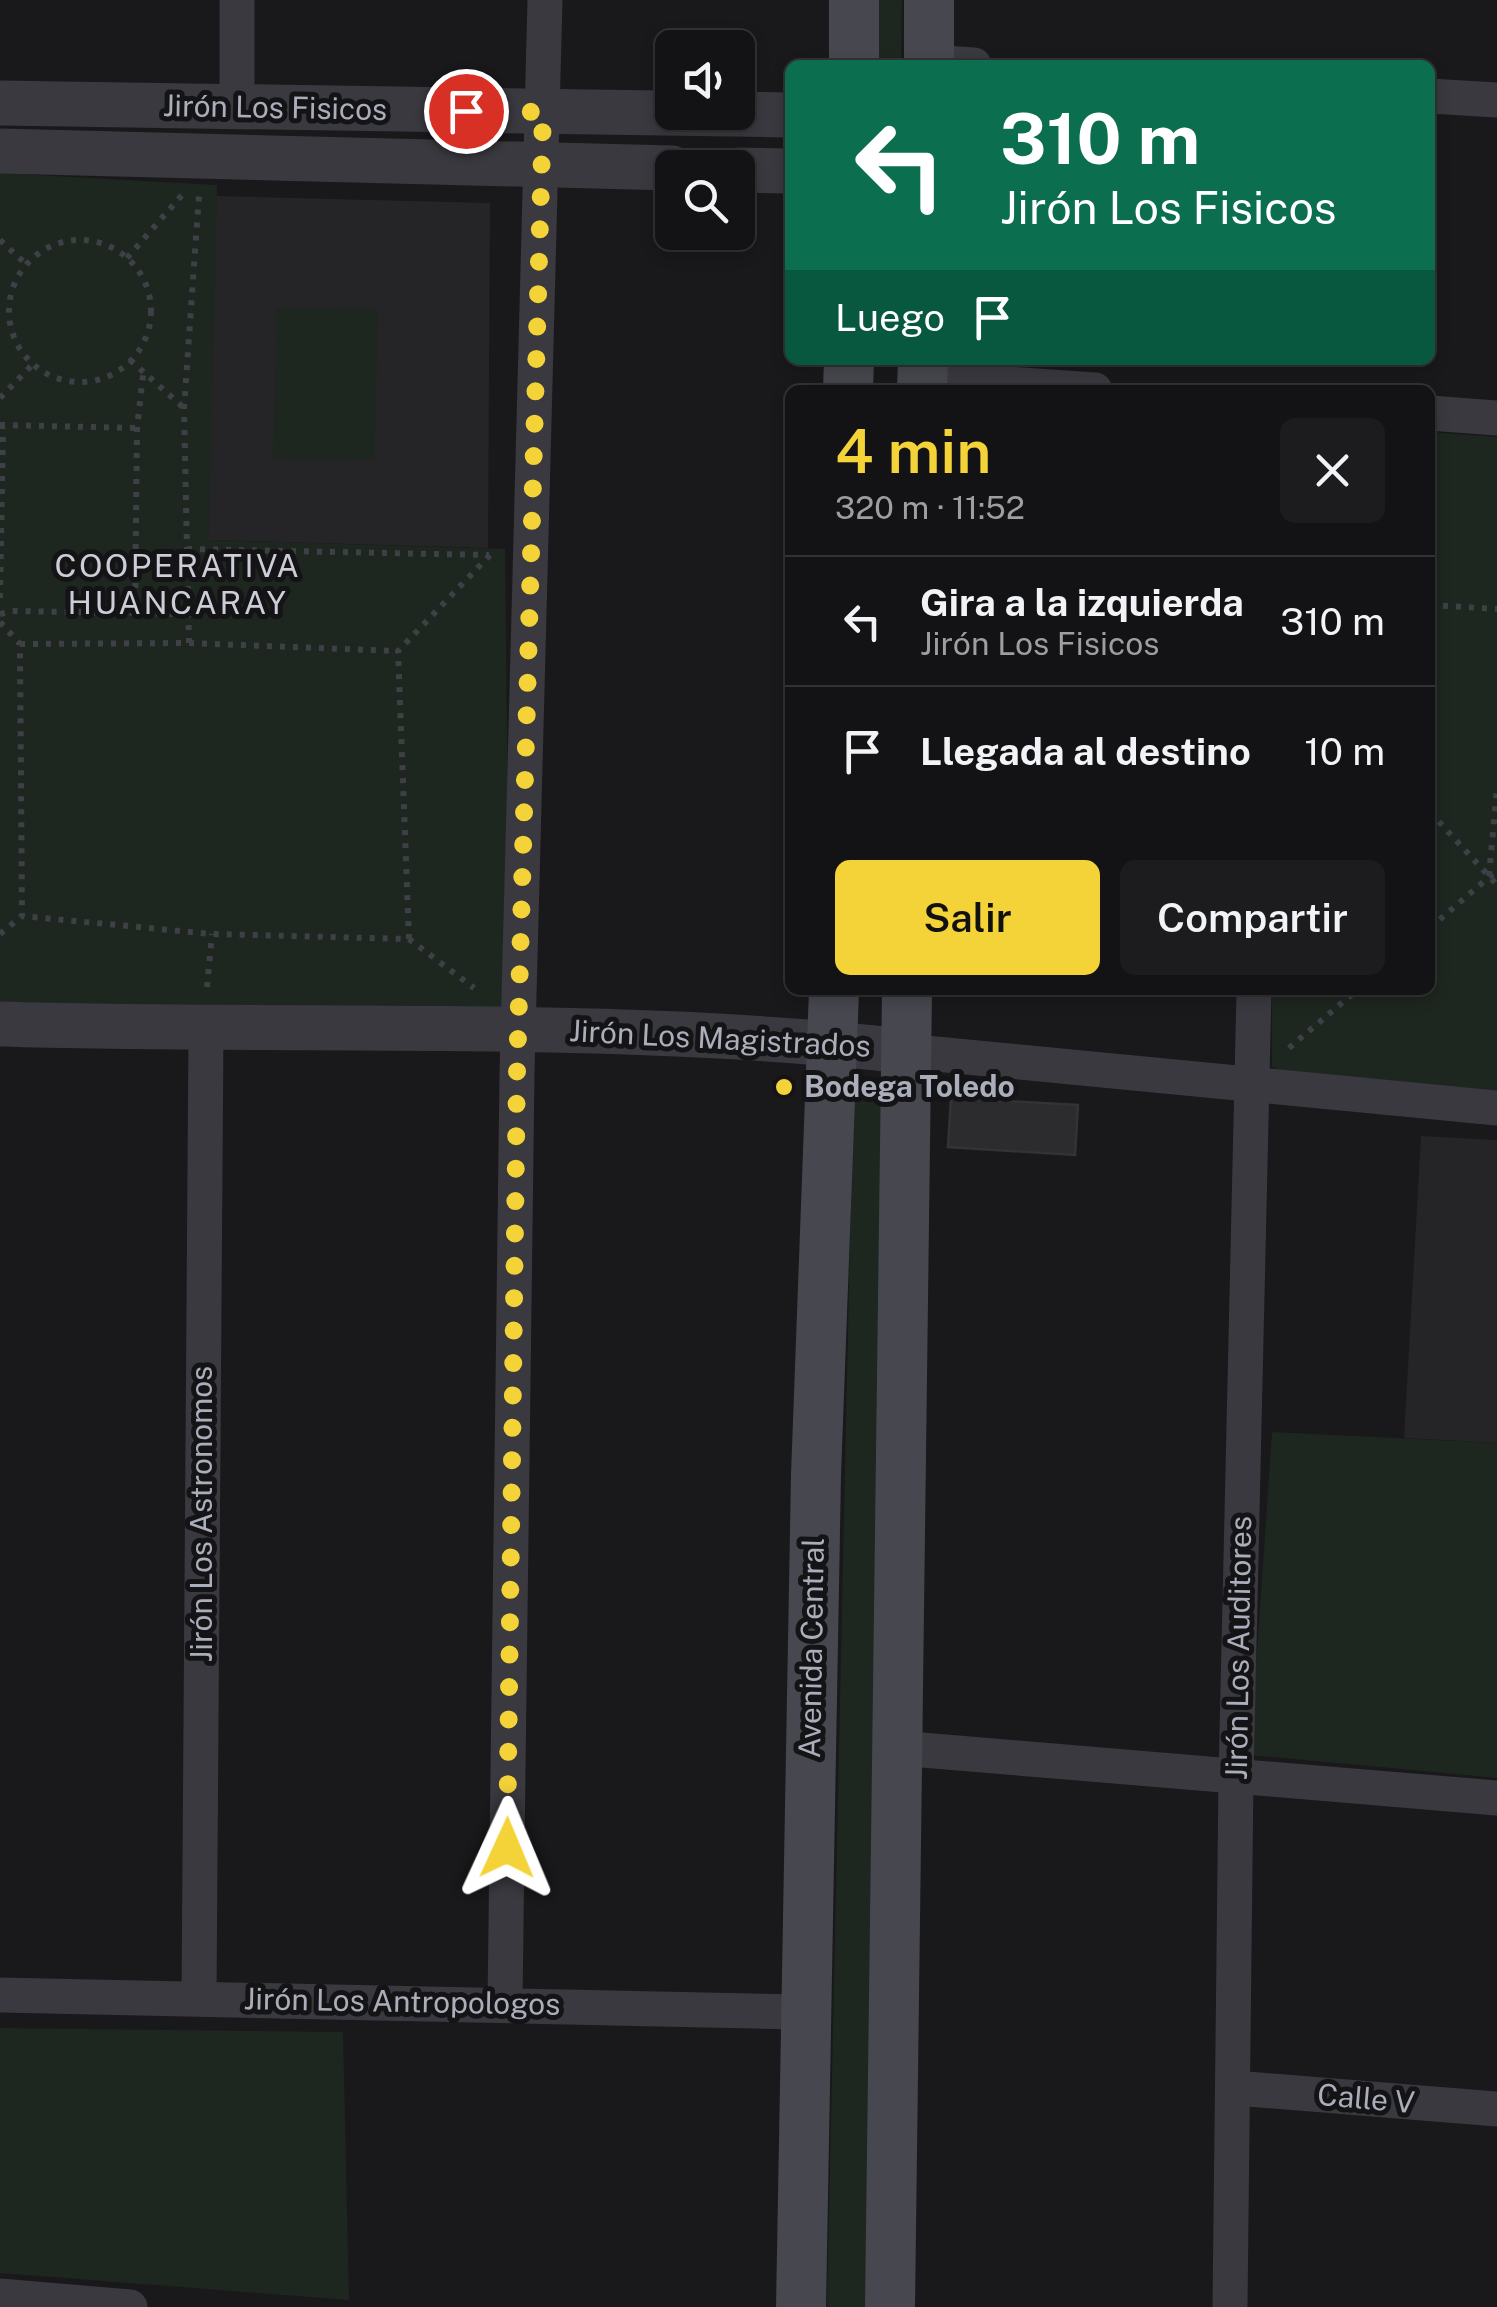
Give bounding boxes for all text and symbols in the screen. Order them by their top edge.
map controls [655,30,755,250]
button: sound [655,30,755,130]
pin [424,69,509,154]
icon: arrive [439,84,494,139]
street label: Jirón Los Fisicos [163,87,388,127]
text: 310 m [1000,97,1200,180]
icon: left [835,100,965,230]
button: search [655,150,755,250]
text: Jirón Los Fisicos [1000,181,1337,234]
icon: arrive [965,290,1020,345]
text: Luego [835,295,945,340]
text: 4 min [835,416,991,487]
button: close [1280,418,1385,523]
text: 320 m · 11:52 [835,489,1025,526]
district label: COOPERATIVA HUANCARAY [54,547,302,621]
text: Gira a la izquierda [920,580,1244,625]
icon: left [835,594,890,649]
text: 310 m [1280,599,1385,644]
text: Jirón Los Fisicos [920,625,1159,662]
icon: arrive [835,724,890,779]
text: Llegada al destino [920,729,1251,774]
text: 10 m [1304,729,1385,774]
button: Salir [835,860,1100,975]
button: Compartir [1120,860,1385,975]
street label: Jirón Los Magistrados [568,1012,872,1064]
place label: Bodega Toledo [804,1068,1015,1104]
marker: Bodega Toledo [773,1076,795,1098]
street label: Jirón Los Astronomos [183,1366,219,1662]
street label: Jirón Los Auditores [1218,1516,1258,1780]
street label: Avenida Central [791,1537,831,1759]
position arrow [455,1796,559,1900]
street label: Jirón Los Antropologos [243,1980,561,2022]
street label: Calle V [1316,2076,1416,2120]

